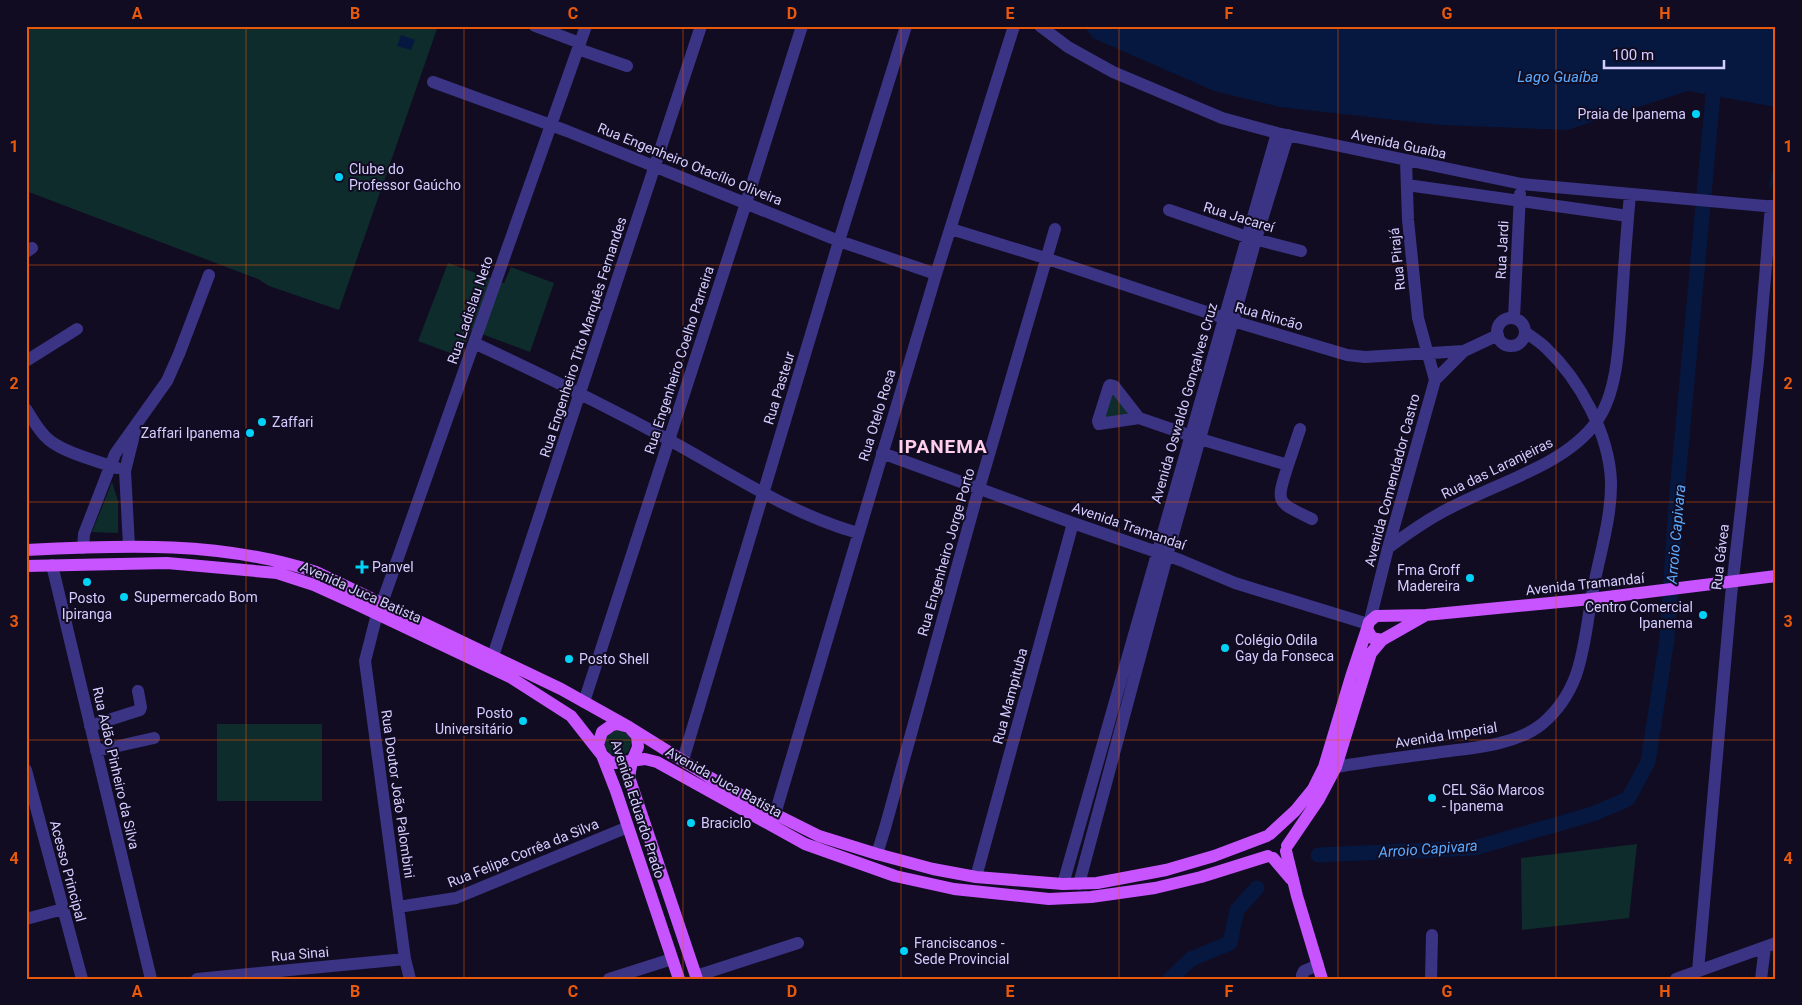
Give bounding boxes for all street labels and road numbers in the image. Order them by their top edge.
street label: Rua Engenheiro Otacílio Oliveira [595,120,785,208]
street label: Avenida Guaíba [1350,126,1448,162]
street label: Rua Jacareí [1202,199,1277,236]
street label: Rua Engenheiro Tito Marquês Fernandes [536,215,630,459]
street label: Rua Jardi [1492,220,1512,280]
street label: Rua Pirajá [1386,227,1408,291]
street label: Rua Ladislau Neto [444,254,496,366]
street label: Rua Engenheiro Coelho Parreira [641,264,717,456]
street label: Rua Rincão [1233,299,1305,333]
street label: Avenida Oswaldo Gonçalves Cruz [1148,301,1220,505]
street label: Rua Pasteur [760,349,798,426]
street label: Rua Otelo Rosa [855,367,899,463]
street label: Avenida Comendador Castro [1361,392,1423,568]
street label: Rua das Laranjeiras [1439,434,1555,502]
street label: Rua Engenheiro Jorge Porto [914,466,978,638]
street label: Avenida Tramandaí [1070,499,1189,553]
street label: Rua Gávea [1708,523,1732,591]
street label: Avenida Juca Batista [298,558,424,626]
street label: Avenida Tramandaí [1525,570,1646,598]
street label: Rua Mampituba [990,646,1030,746]
street label: Rua Adão Pinheiro da Silva [89,685,143,851]
street label: Rua Doutor João Palombini [378,709,418,879]
street label: Avenida Imperial [1394,719,1498,751]
street label: Avenida Eduardo Prado [608,738,668,880]
street label: Avenida Juca Batista [663,743,785,821]
street label: Rua Felipe Corrêa da Silva [445,815,601,891]
street label: Acesso Principal [47,819,89,923]
street label: Rua Sinai [270,944,330,964]

